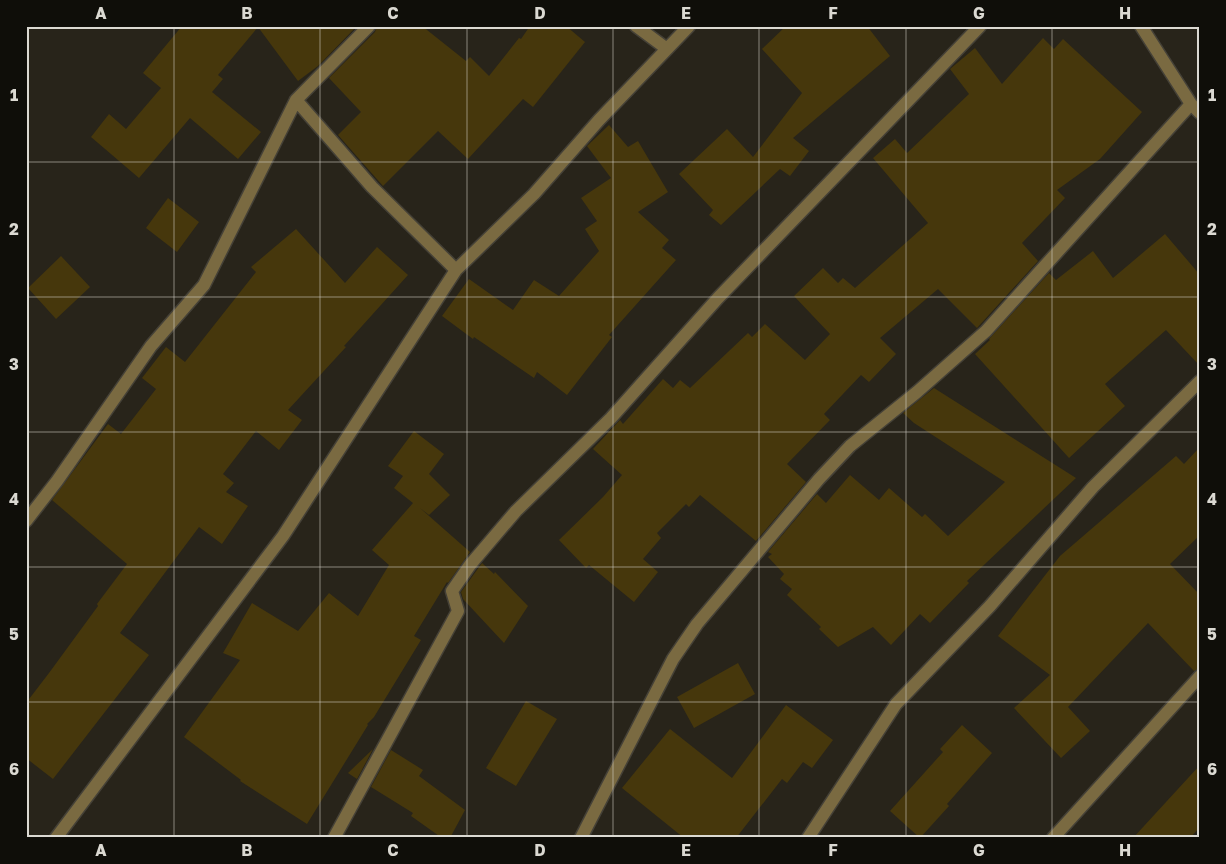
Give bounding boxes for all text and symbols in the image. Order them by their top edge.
text: A [95,3,107,23]
text: B [241,3,253,23]
text: C [387,3,399,23]
text: D [534,3,546,23]
text: E [681,3,691,23]
text: F [828,3,838,23]
text: G [973,3,985,23]
text: H [1119,3,1131,23]
text: 1 [10,85,18,105]
text: 1 [1208,85,1216,105]
text: 2 [9,219,19,239]
text: 2 [1207,219,1217,239]
text: 3 [9,354,19,374]
text: 3 [1207,354,1217,374]
text: 4 [9,489,19,509]
text: 4 [1207,489,1217,509]
text: 5 [9,624,19,644]
text: 5 [1207,624,1217,644]
text: 6 [9,759,19,779]
text: 6 [1207,759,1217,779]
text: A [95,840,107,860]
text: B [241,840,253,860]
text: C [387,840,399,860]
text: D [534,840,546,860]
text: E [681,840,691,860]
text: F [828,840,838,860]
text: G [973,840,985,860]
text: H [1119,840,1131,860]

